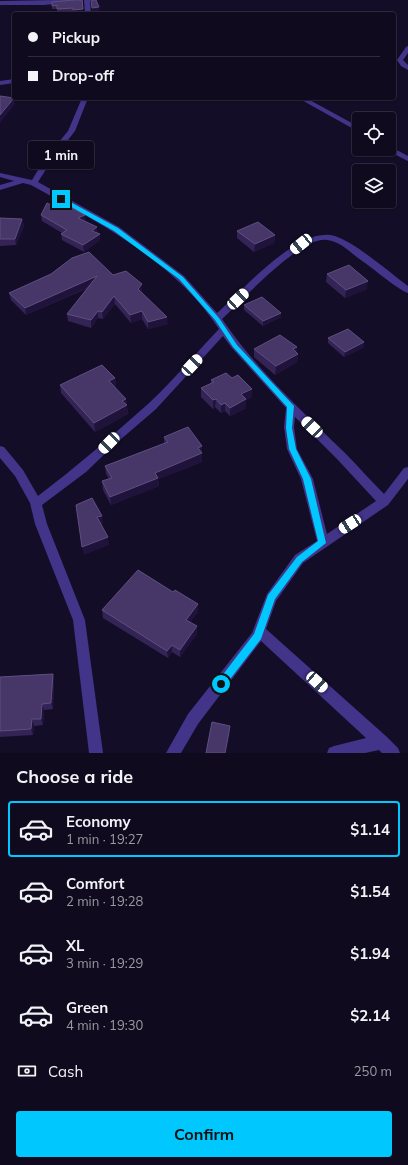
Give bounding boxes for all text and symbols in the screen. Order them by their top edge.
text: Pickup [52,28,100,47]
text: Drop-off [52,66,114,85]
map controls [352,112,396,208]
button: locate [352,112,396,156]
callout: 1 min [28,141,94,169]
text: 1 min [44,147,78,163]
button: layers [352,164,396,208]
route end [52,190,70,208]
car [288,232,314,256]
car [225,286,251,312]
car [179,352,205,378]
car [299,414,325,440]
car [96,430,122,456]
car [337,512,363,536]
car [304,670,330,694]
route start [212,675,230,693]
text: Choose a ride [16,765,133,788]
icon: car [18,811,54,847]
text: Economy [66,812,131,831]
text: $1.14 [350,820,390,839]
text: 1 min · 19:27 [66,831,143,847]
icon: car [18,873,54,909]
text: Comfort [66,874,124,893]
text: $1.54 [350,882,390,901]
text: 2 min · 19:28 [66,893,143,909]
icon: car [18,935,54,971]
text: XL [66,936,84,955]
text: $1.94 [350,944,390,963]
text: 3 min · 19:29 [66,955,143,971]
icon: car [18,997,54,1033]
text: Green [66,998,108,1017]
text: $2.14 [350,1006,390,1025]
text: 4 min · 19:30 [66,1017,143,1033]
icon: cash [16,1060,38,1082]
text: Cash [48,1062,83,1081]
text: 250 m [354,1063,392,1079]
button: Confirm [16,1111,392,1157]

